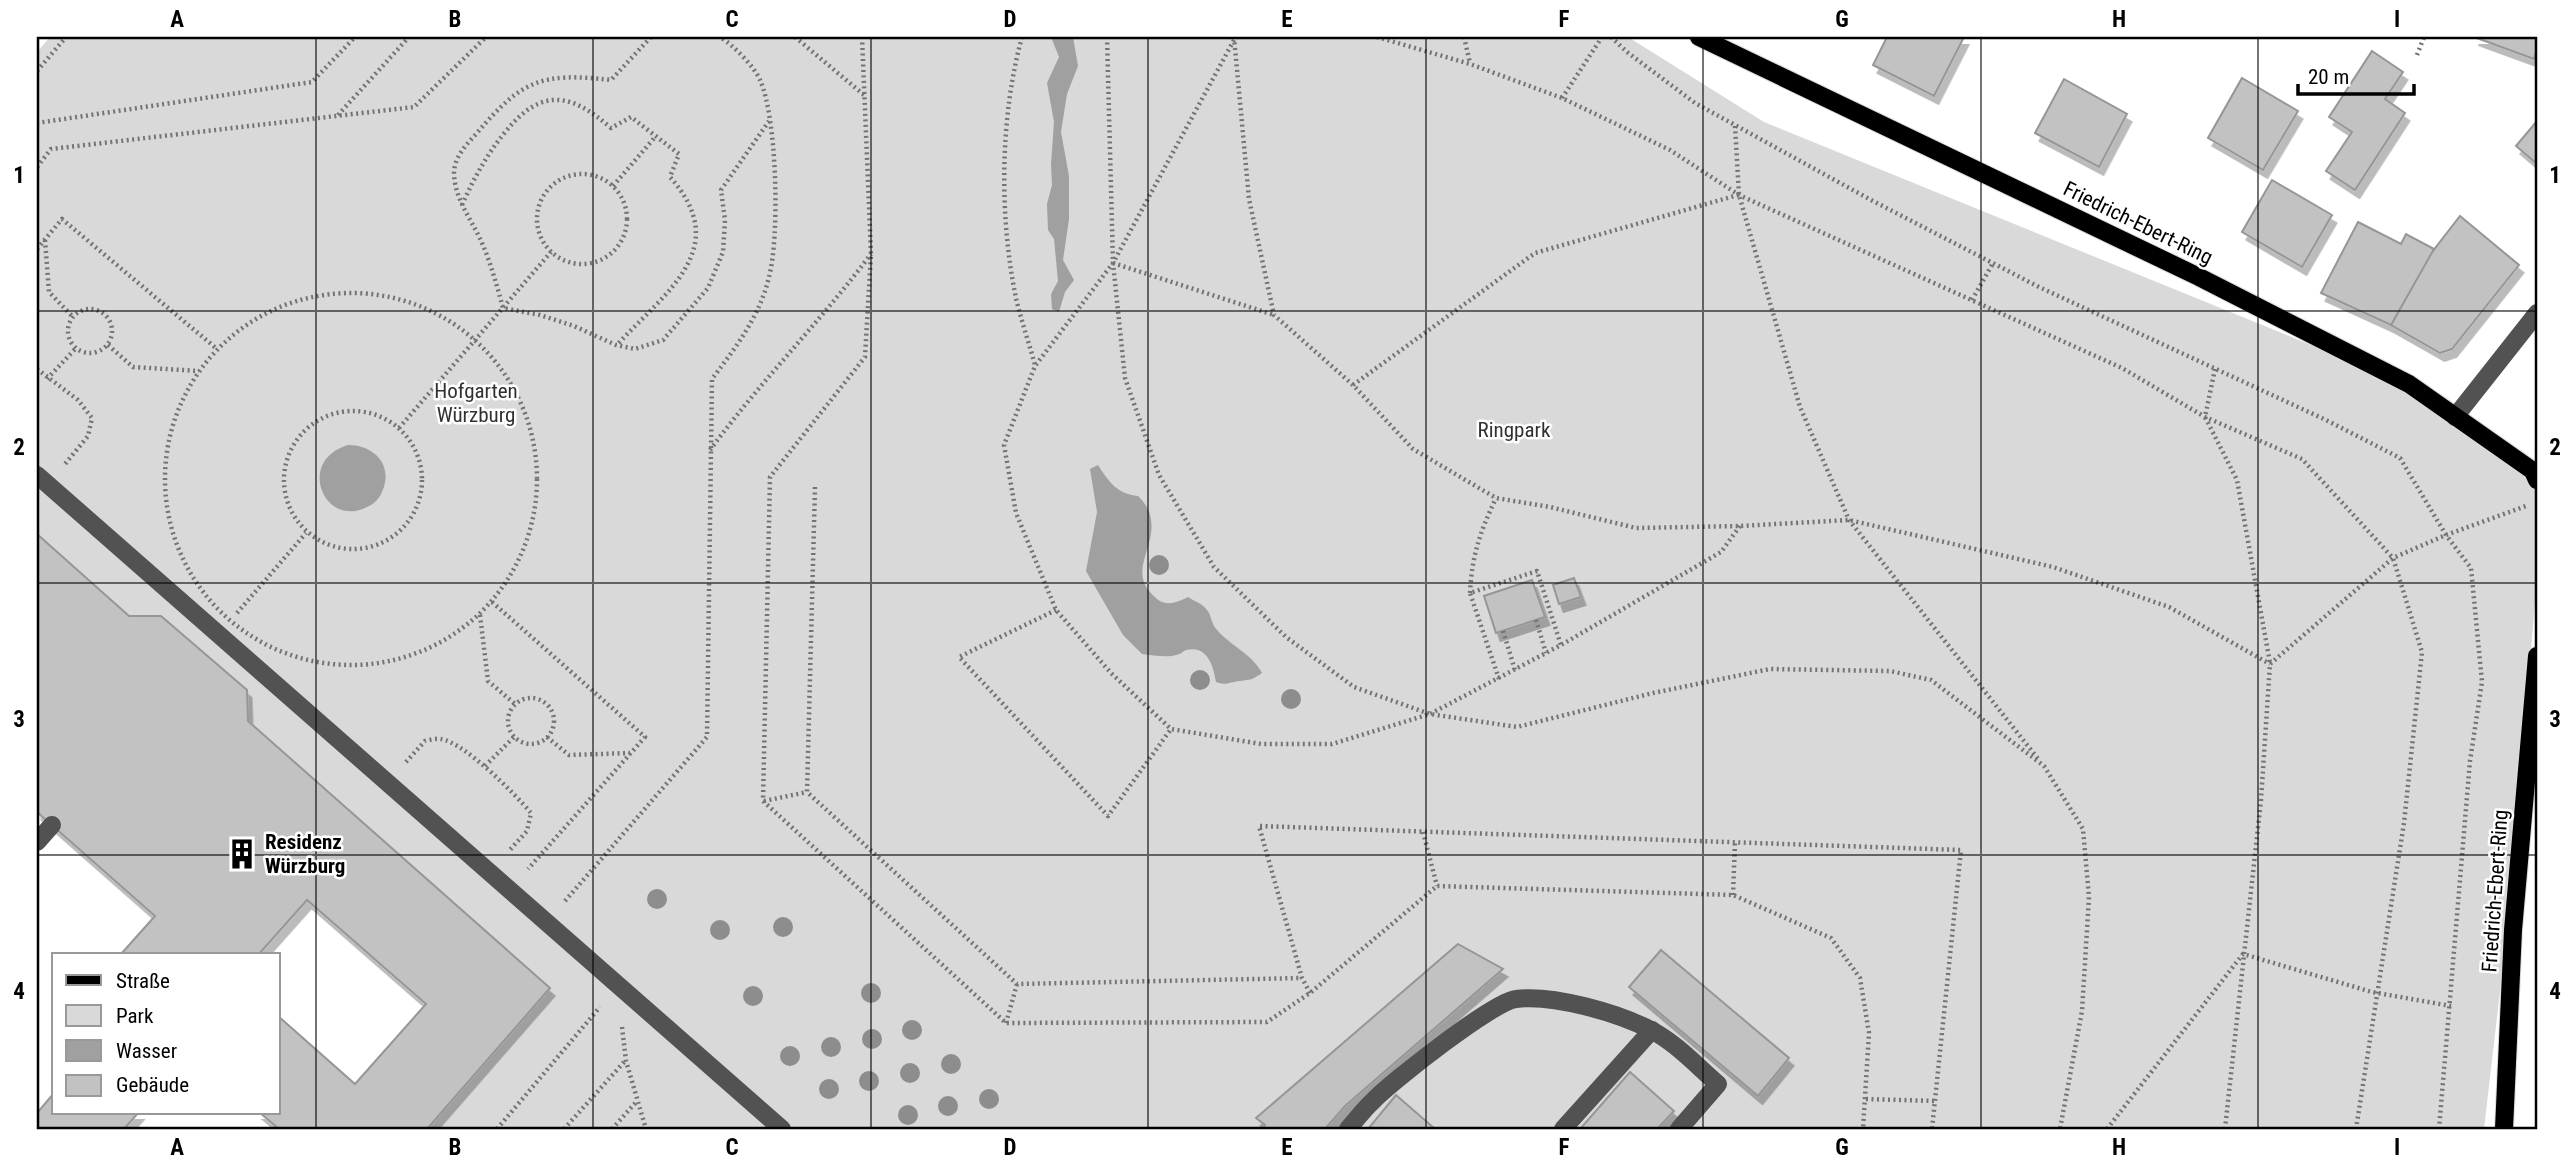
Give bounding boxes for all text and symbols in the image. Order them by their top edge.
text: A [170,6,184,33]
text: B [449,6,461,33]
text: C [725,6,739,33]
text: D [1004,6,1017,33]
text: E [1281,6,1293,33]
text: F [1559,6,1570,33]
text: G [1835,6,1849,33]
text: H [2112,6,2126,33]
text: I [2394,6,2400,33]
scale bar [2298,52,2413,96]
text: 20 m [2308,65,2349,89]
text: 1 [13,162,25,189]
text: 1 [2549,162,2561,189]
street label: Friedrich-Ebert-Ring [2059,176,2217,270]
park label: Hofgarten Würzburg [434,379,518,427]
park label: Ringpark [1478,418,1551,442]
text: 2 [13,434,25,461]
text: 2 [2549,434,2561,461]
text: 3 [13,706,25,733]
text: 3 [2549,706,2561,733]
street label: Friedrich-Ebert-Ring [2477,809,2513,973]
place label: Residenz Würzburg [265,830,345,878]
building icon: Residenz Würzburg [225,837,259,871]
legend [52,953,280,1114]
text: Straße [116,969,170,993]
text: 4 [13,978,25,1005]
text: 4 [2549,978,2561,1005]
text: Park [116,1004,154,1028]
text: Wasser [116,1039,177,1063]
text: Gebäude [116,1073,189,1097]
text: A [170,1134,184,1161]
text: B [449,1134,461,1161]
text: C [725,1134,739,1161]
text: D [1004,1134,1017,1161]
text: E [1281,1134,1293,1161]
text: F [1559,1134,1570,1161]
text: G [1835,1134,1849,1161]
text: H [2112,1134,2126,1161]
text: I [2394,1134,2400,1161]

